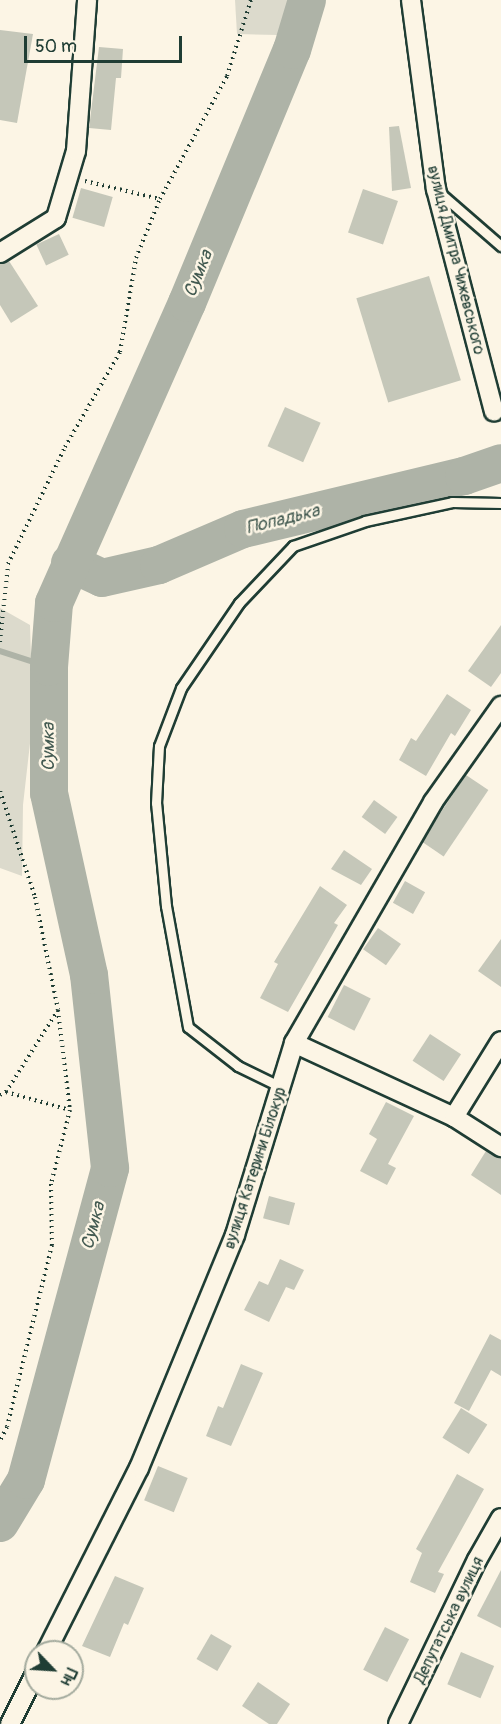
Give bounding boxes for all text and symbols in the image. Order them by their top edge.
scale bar [27,24,184,62]
text: 50 m [35,35,77,58]
street label: вулиця Дмитра Чижевського [423,164,489,356]
water label: Сумка [180,248,218,300]
water label: Попадька [244,500,322,540]
water label: Сумка [38,723,60,771]
street label: вулиця Катерини Білокур [220,1085,290,1251]
water label: Сумка [77,1200,111,1252]
street label: Депутатська вулиця [410,1554,488,1686]
north arrow [24,1640,84,1700]
text: Пн [56,1665,81,1689]

